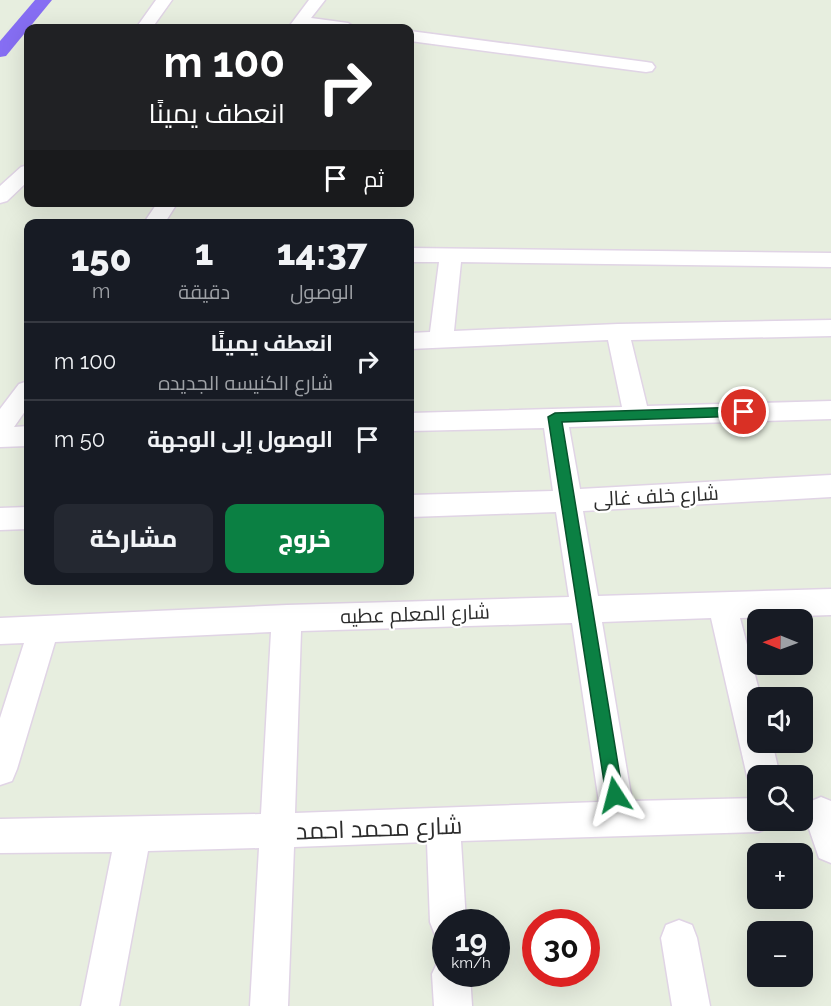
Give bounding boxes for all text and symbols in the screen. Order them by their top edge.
text: 100 m [163,38,285,87]
icon: right [306,48,384,126]
text: انعطف يمينًا [148,98,285,129]
icon: arrive [319,162,352,195]
text: ثم [364,166,384,192]
text: 1 [195,231,213,273]
text: 14:37 [277,231,367,273]
text: 150 [71,237,132,279]
text: m [92,279,110,303]
text: دقيقة [178,280,230,304]
text: الوصول [290,280,354,304]
text: انعطف يمينًا [210,330,333,356]
icon: right [351,345,384,378]
text: 100 m [54,348,116,374]
text: شارع الكنيسه الجديده [158,371,333,395]
pin [718,386,769,437]
icon: arrive [727,395,760,428]
icon: arrive [351,423,384,456]
text: 50 m [54,426,105,452]
text: الوصول إلى الوجهة [147,426,333,452]
street label: شارع خلف غالى [593,481,719,513]
button: مشاركة [54,504,213,573]
button: خروج [225,504,384,573]
street label: شارع المعلم عطيه [340,599,490,631]
north arrow [747,609,813,675]
map controls [747,609,813,987]
button: sound [747,687,813,753]
position arrow [583,763,647,827]
button: search [747,765,813,831]
street label: شارع محمد احمد [295,811,463,847]
button: + [747,843,813,909]
speed limit sign: 30 [522,909,600,987]
button: − [747,921,813,987]
text: 19 [455,923,487,958]
text: km/h [451,954,491,972]

